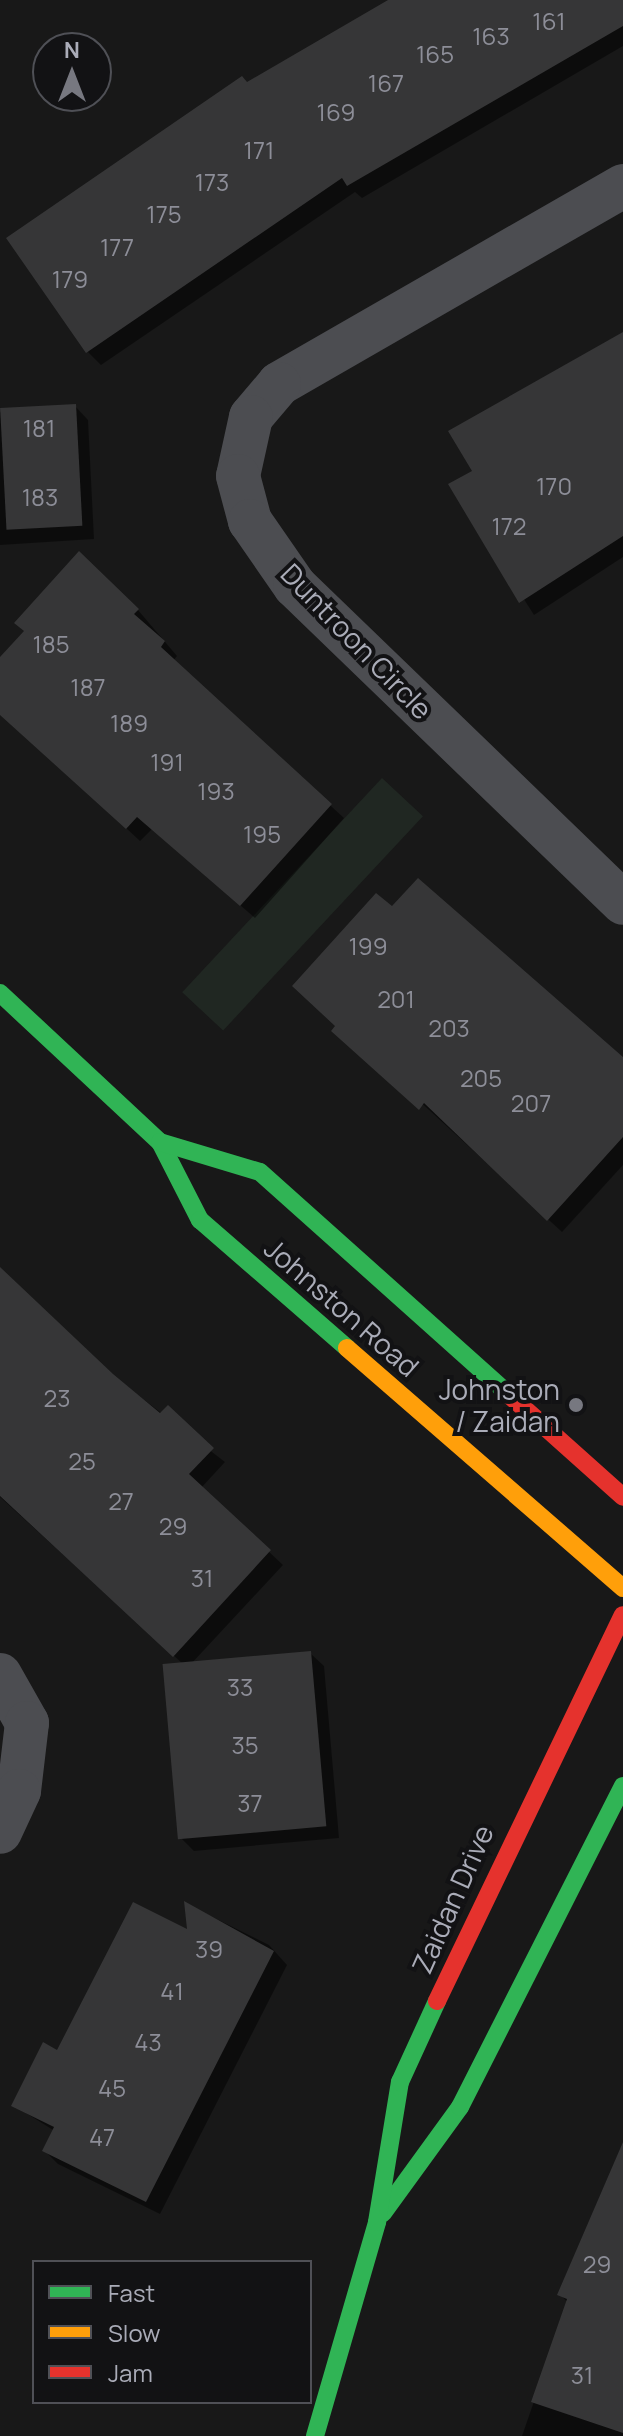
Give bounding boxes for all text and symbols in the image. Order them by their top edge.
house number: 161 [532,7,566,35]
house number: 163 [472,22,510,50]
north arrow [32,32,112,112]
text: N [64,35,80,65]
house number: 165 [416,40,454,68]
house number: 167 [368,69,404,97]
house number: 169 [317,98,355,126]
house number: 171 [244,136,274,164]
house number: 173 [195,168,229,196]
house number: 175 [146,200,182,228]
house number: 177 [100,233,134,261]
house number: 179 [52,265,88,293]
house number: 181 [23,414,55,442]
house number: 170 [536,472,572,500]
house number: 183 [22,483,58,511]
house number: 172 [491,512,527,540]
street label: Duntroon Circle [274,556,440,726]
house number: 185 [32,630,70,658]
house number: 187 [70,673,106,701]
house number: 189 [110,709,148,737]
house number: 191 [150,748,184,776]
house number: 193 [197,777,235,805]
house number: 195 [243,820,281,848]
house number: 199 [348,932,388,960]
house number: 201 [377,985,415,1013]
house number: 203 [428,1014,470,1042]
house number: 205 [460,1064,502,1092]
house number: 207 [511,1089,551,1117]
street label: Johnston Road [258,1231,426,1383]
place label: Johnston / Zaidan [439,1372,560,1438]
house number: 23 [44,1384,70,1412]
marker: Johnston / Zaidan [567,1396,585,1414]
house number: 25 [68,1447,96,1475]
house number: 27 [108,1487,134,1515]
house number: 29 [159,1512,187,1540]
house number: 31 [191,1564,213,1592]
house number: 33 [227,1673,253,1701]
house number: 35 [231,1731,259,1759]
house number: 37 [237,1789,263,1817]
street label: Zaidan Drive [404,1819,500,1979]
house number: 39 [195,1935,223,1963]
house number: 41 [160,1977,184,2005]
house number: 43 [134,2028,162,2056]
house number: 45 [98,2074,126,2102]
house number: 47 [89,2123,115,2151]
house number: 29 [583,2250,611,2278]
legend [32,2260,312,2404]
text: Fast [108,2276,155,2309]
text: Slow [108,2316,161,2349]
text: Jam [108,2356,153,2389]
house number: 31 [571,2361,593,2389]

